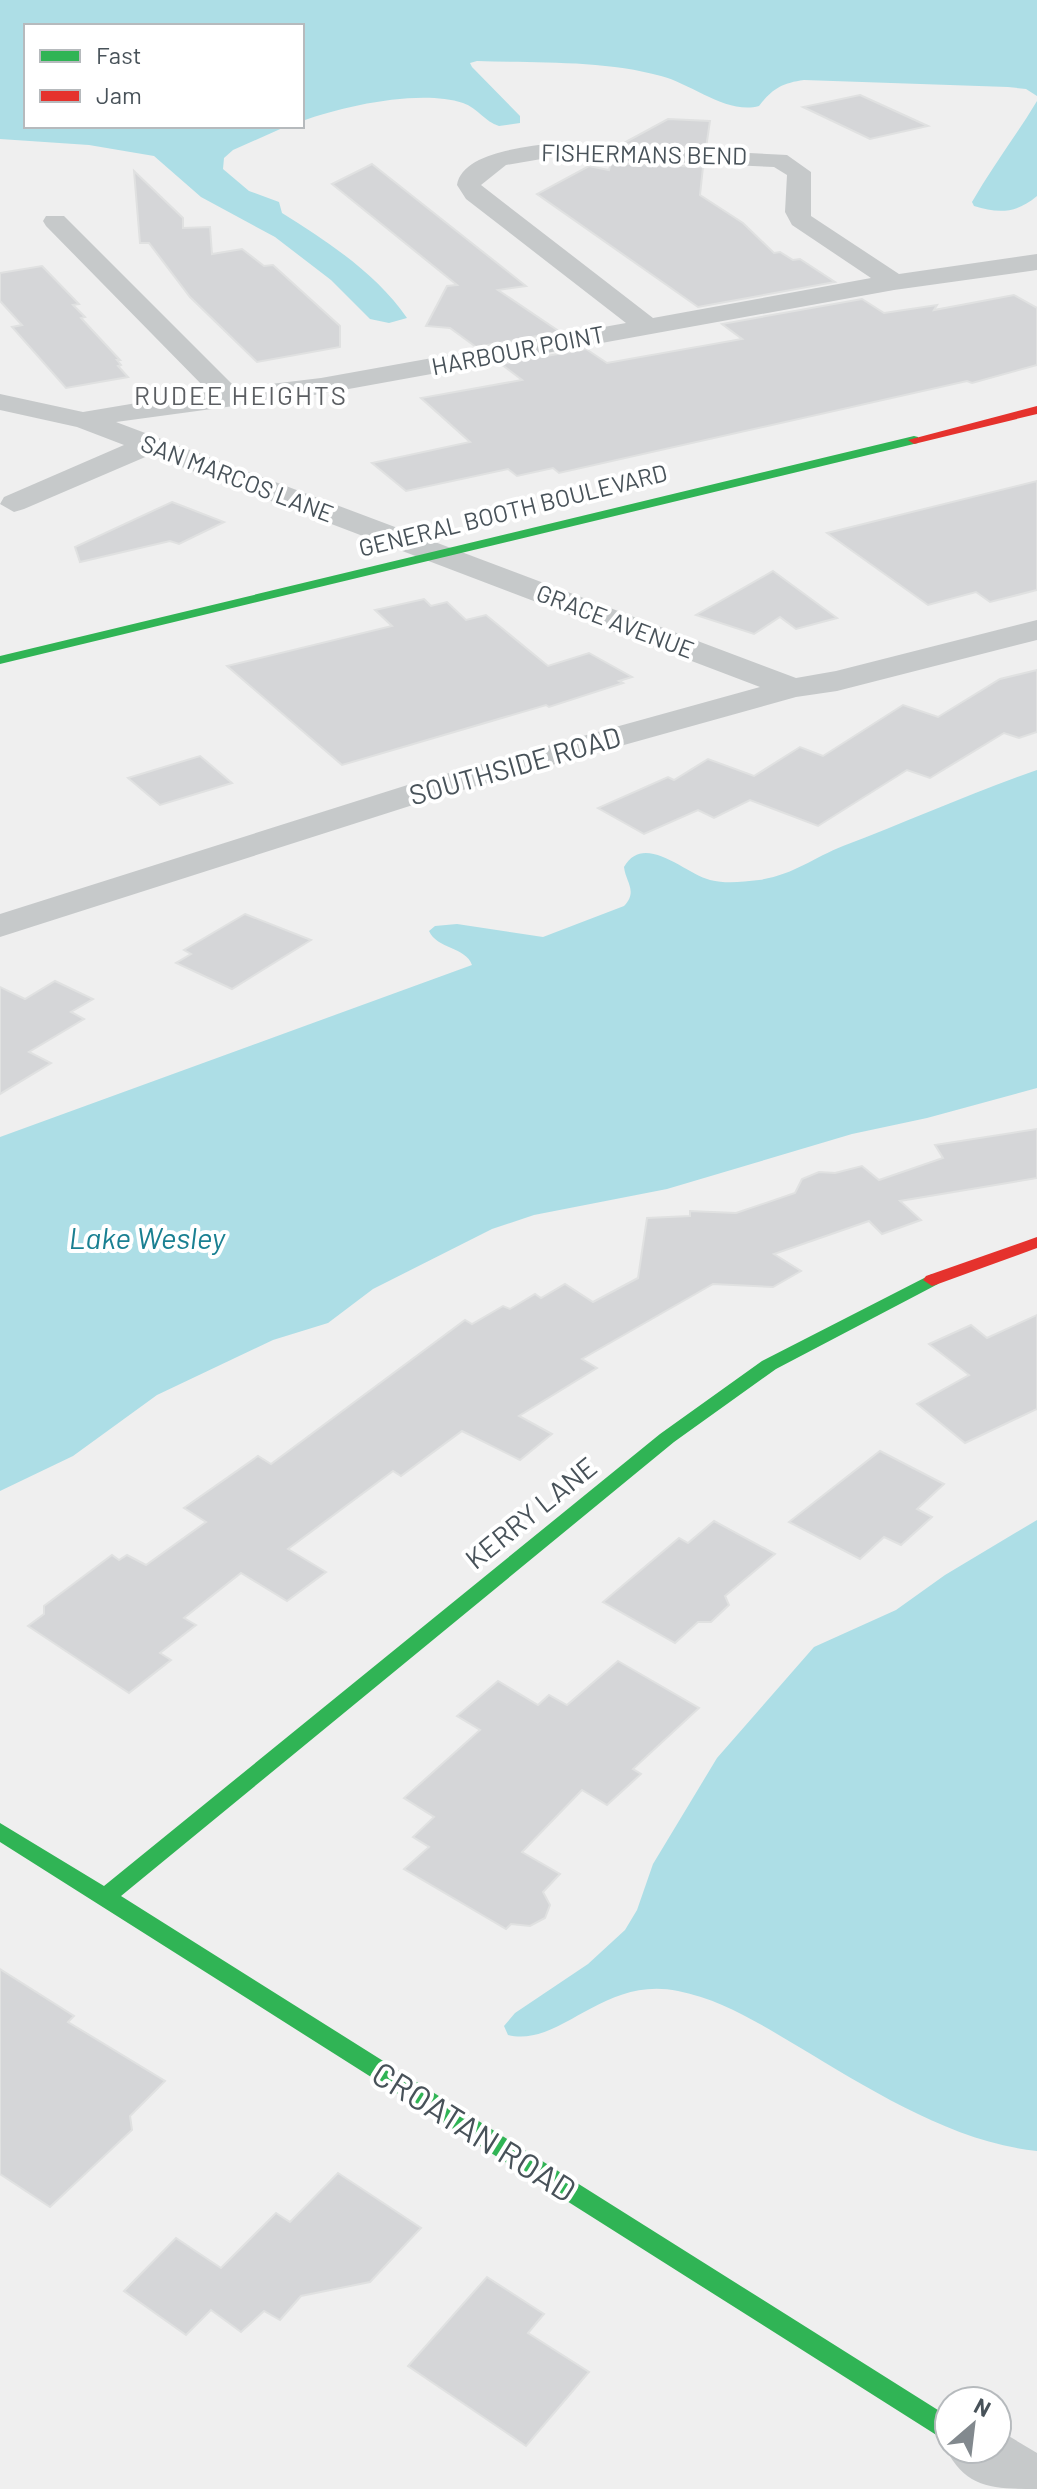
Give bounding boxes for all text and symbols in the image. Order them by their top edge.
legend [24,24,304,128]
text: Fast [96,40,141,69]
text: Jam [96,80,142,109]
street label: FISHERMANS BEND [541,137,747,170]
street label: HARBOUR POINT [429,319,607,380]
district label: RUDEE HEIGHTS [134,379,348,410]
street label: SAN MARCOS LANE [137,428,338,528]
street label: GENERAL BOOTH BOULEVARD [355,457,670,562]
street label: GRACE AVENUE [533,577,698,664]
street label: SOUTHSIDE ROAD [405,719,624,811]
water label: Lake Wesley [69,1219,227,1255]
street label: KERRY LANE [458,1449,603,1575]
street label: CROATAN ROAD [365,2052,584,2210]
north arrow [933,2385,1013,2465]
text: N [970,2392,995,2421]

